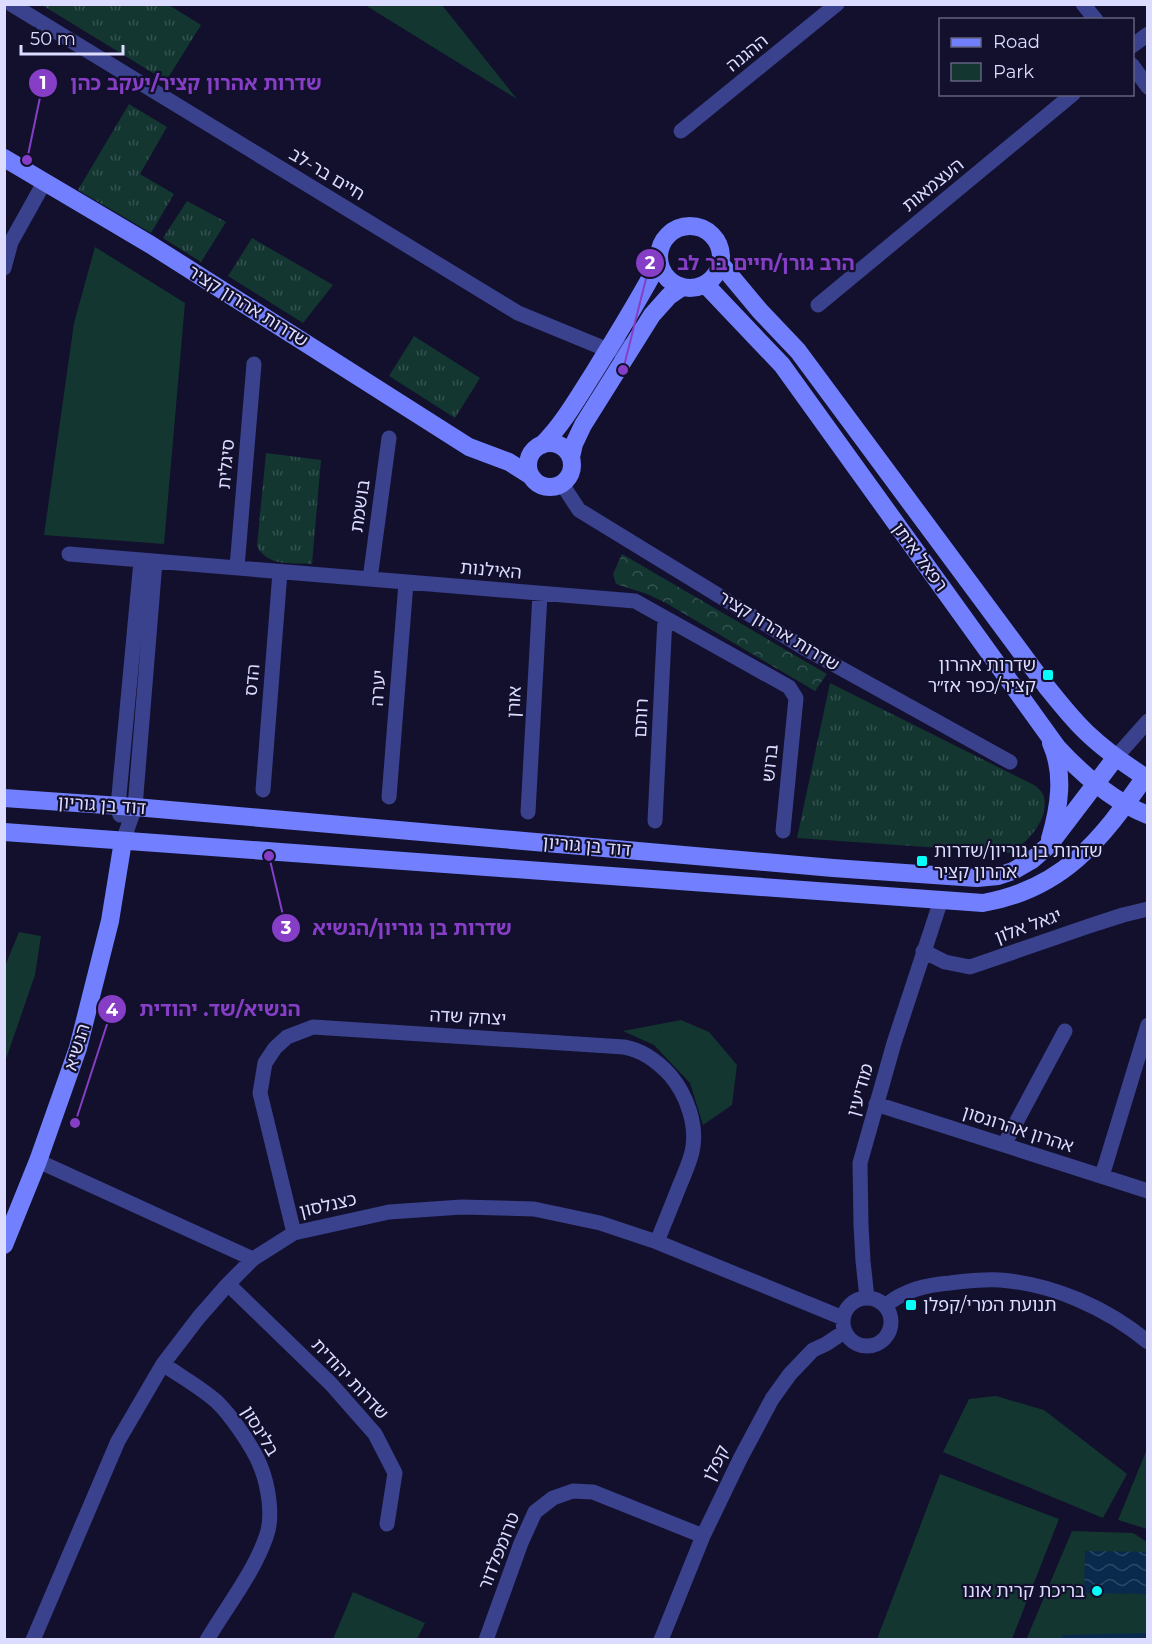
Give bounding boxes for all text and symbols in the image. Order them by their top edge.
scale bar [21,18,123,56]
legend [939,18,1134,96]
text: 50 m [30,28,76,50]
street label: ההגנה [722,30,772,76]
text: Road [993,31,1040,53]
text: Park [993,61,1034,83]
callout: שדרות אהרון קציר/יעקב כהן [28,64,334,102]
text: שדרות אהרון קציר/יעקב כהן [70,71,322,95]
text: 1 [39,72,47,94]
street label: חיים בר-לב [285,143,369,205]
street label: העצמאות [898,153,968,217]
callout: הרב גורן/חיים בר לב [635,244,866,282]
text: הרב גורן/חיים בר לב [677,251,855,275]
text: 2 [645,252,656,274]
street label: שדרות אהרון קציר [184,260,312,352]
street label: סיגלית [213,438,239,490]
street label: בושמת [345,478,375,534]
street label: רפאל איתן [888,518,952,596]
street label: האילנות [459,556,523,584]
street label: שדרות אהרון קציר [714,586,844,676]
place label: שדרות אהרון קציר/כפר אז״ר [928,654,1036,697]
street label: הדס [240,663,264,697]
marker: שדרות אהרון קציר/כפר אז״ר [1041,668,1055,682]
street label: יערה [366,669,390,707]
street label: אורן [502,685,526,719]
street label: רותם [629,698,653,738]
street label: ברוש [757,743,783,783]
street label: דוד בן גוריון [57,791,147,819]
street label: דוד בן גוריון [542,831,632,861]
place label: שדרות בן גוריון/שדרות אהרון קציר [934,840,1103,883]
marker: שדרות בן גוריון/שדרות אהרון קציר [915,854,929,868]
street label: יגאל אלון [992,904,1064,948]
callout: שדרות בן גוריון/הנשיא [271,909,524,947]
text: שדרות בן גוריון/הנשיא [312,916,512,940]
text: 3 [280,917,292,939]
callout: הנשיא/שד. יהודית [97,990,313,1028]
text: הנשיא/שד. יהודית [139,997,301,1021]
text: 4 [106,999,119,1021]
street label: יצחק שדה [429,1004,507,1030]
street label: הנשיא [59,1021,95,1073]
street label: מודיעין [842,1061,878,1119]
street label: אהרון אהרונסון [960,1101,1076,1157]
street label: כצנלסון [297,1188,359,1222]
place label: תנועת המרי/קפלן [923,1294,1057,1316]
marker: תנועת המרי/קפלן [904,1298,918,1312]
street label: שדרות יהודית [307,1334,393,1424]
street label: בלינסון [236,1402,284,1460]
street label: קפלן [698,1441,734,1485]
street label: טרומפלדור [473,1509,525,1593]
place label: בריכת קרית אונו [963,1580,1085,1602]
marker: בריכת קרית אונו [1090,1584,1104,1598]

